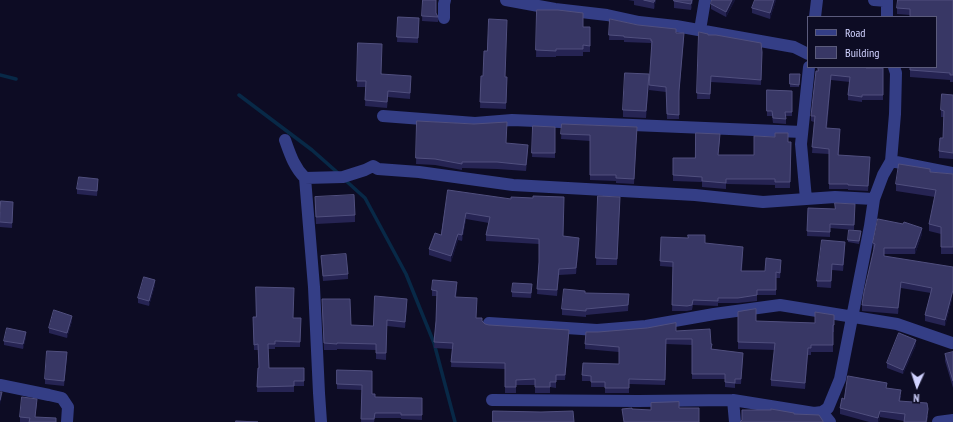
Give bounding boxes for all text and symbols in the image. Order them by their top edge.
legend [807,16,937,68]
text: Road [845,25,865,40]
text: Building [845,45,880,60]
north arrow [897,366,937,406]
text: N [913,391,920,405]

